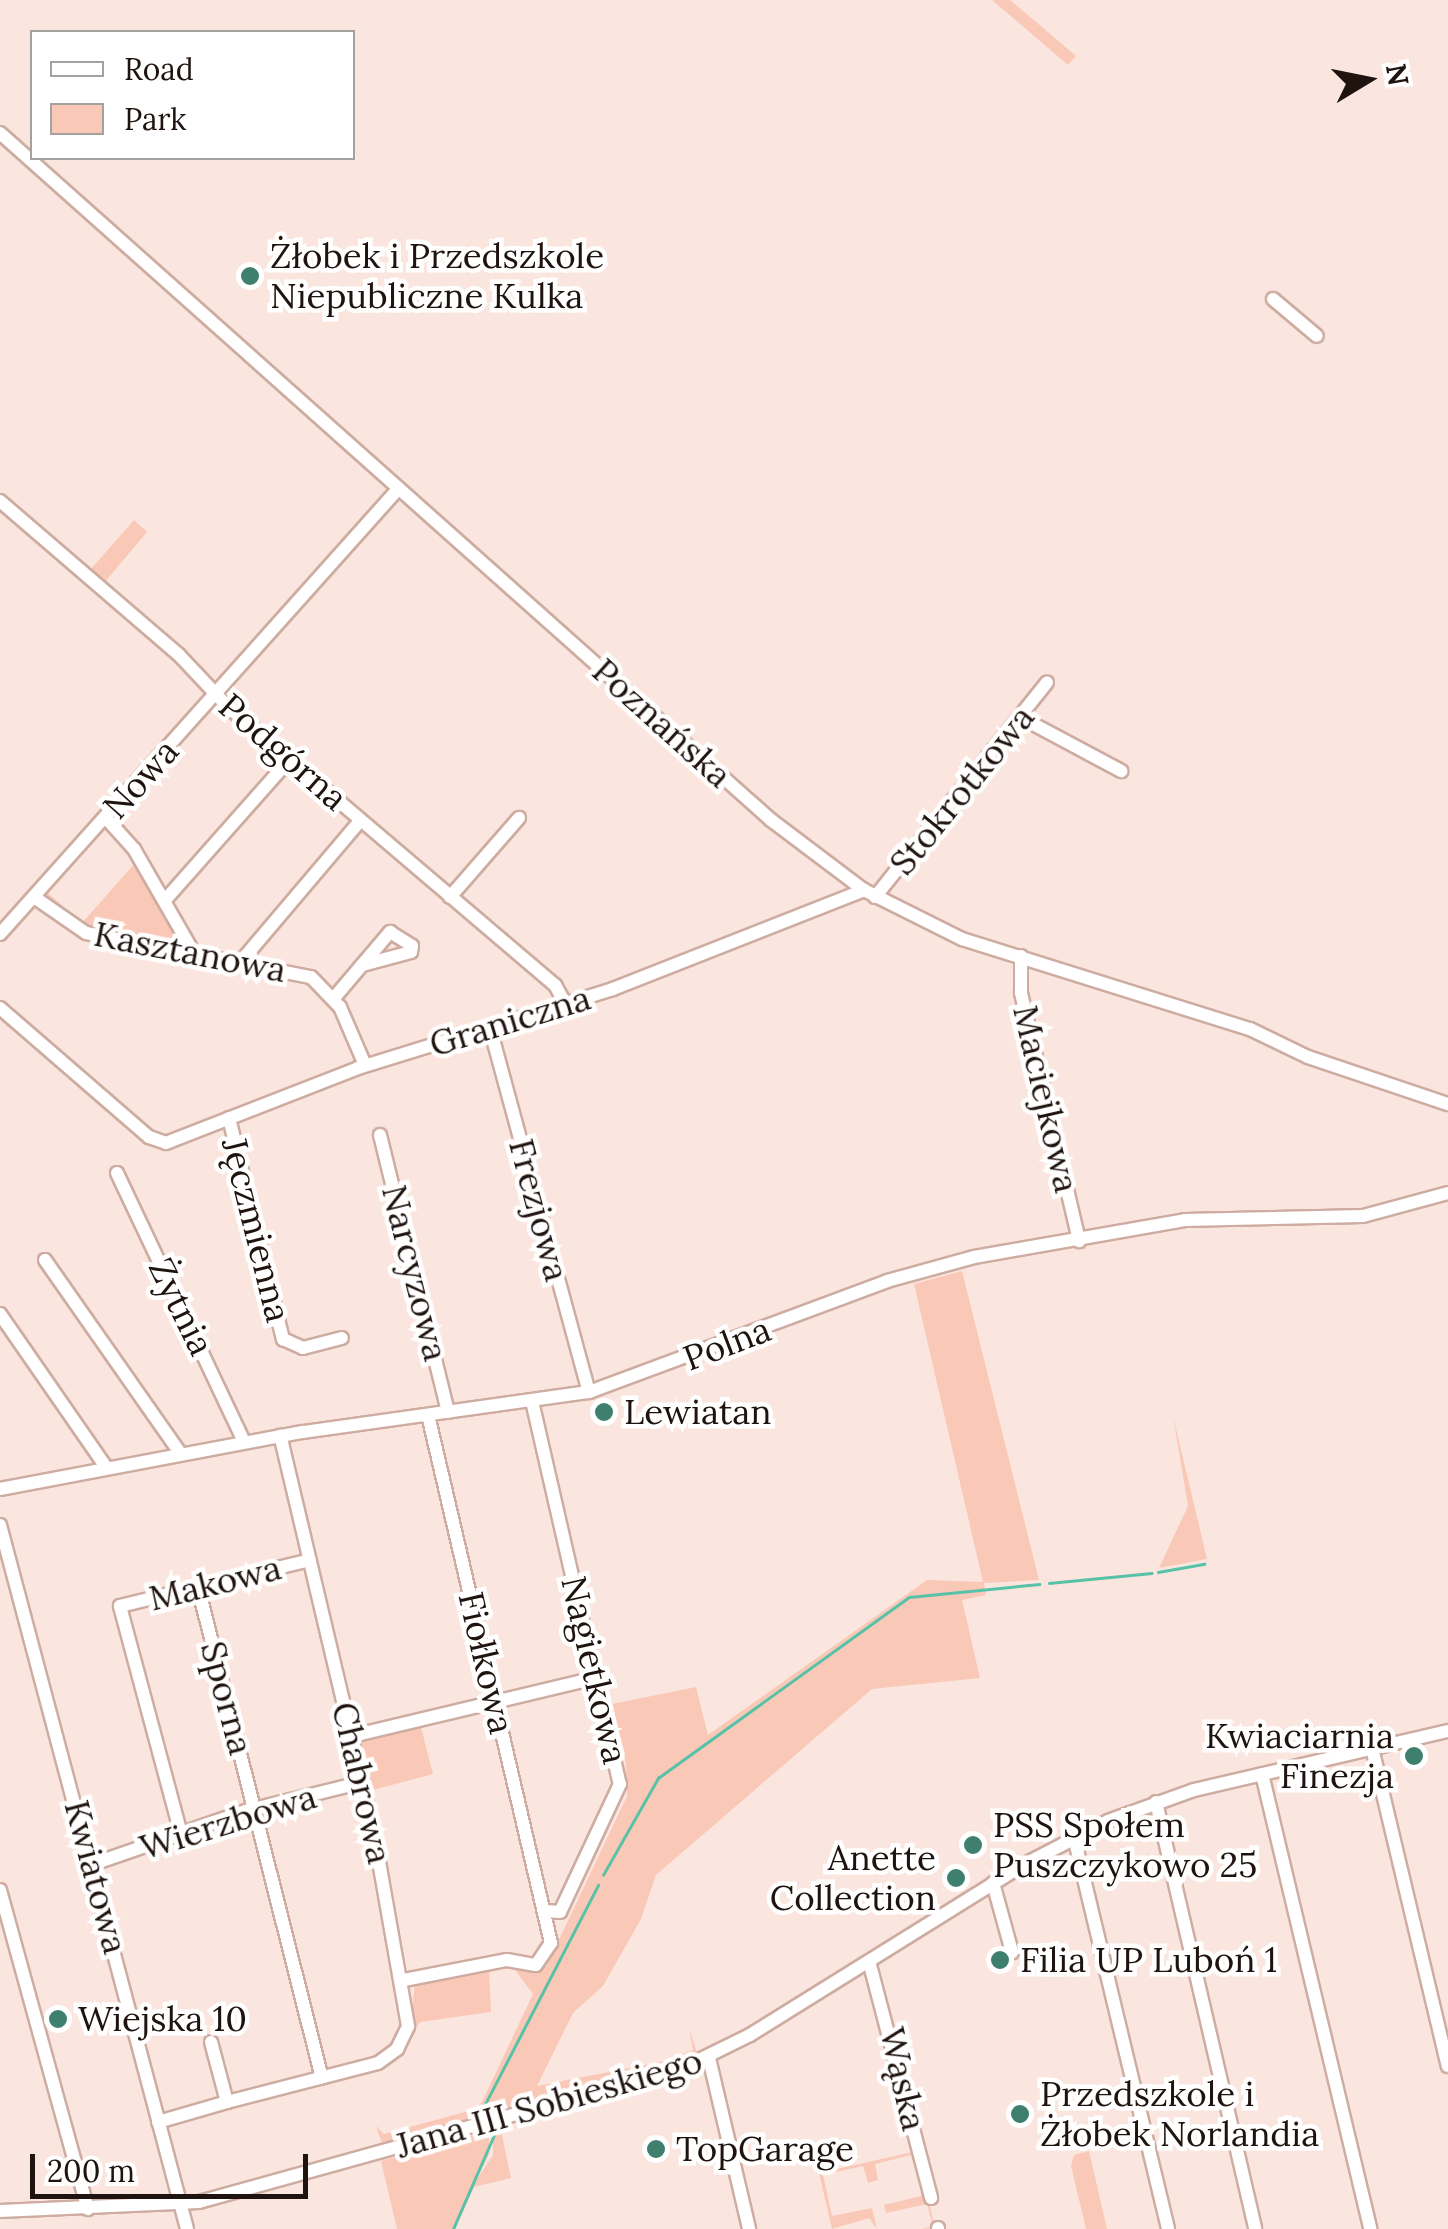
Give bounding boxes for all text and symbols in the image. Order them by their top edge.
legend [30,30,355,160]
north arrow [1318,30,1418,130]
text: Road [124,50,194,88]
text: N [1378,61,1417,89]
text: Park [124,100,186,138]
place label: Żłobek i Przedszkole Niepubliczne Kulka [270,235,604,317]
marker: Żłobek i Przedszkole Niepubliczne Kulka [239,265,261,287]
street label: Poznańska [584,650,740,796]
street label: Podgórna [210,685,356,819]
street label: Stokrotkowa [881,697,1043,883]
street label: Nowa [95,731,187,827]
street label: Kasztanowa [90,913,290,991]
street label: Graniczna [424,977,596,1065]
street label: Maciejkowa [1004,1001,1088,1197]
street label: Jęczmienna [213,1133,299,1327]
street label: Frezjowa [500,1134,578,1286]
street label: Narcyzowa [373,1181,457,1365]
street label: Żytnia [140,1252,222,1362]
street label: Polna [677,1308,777,1380]
place label: Lewiatan [624,1391,772,1433]
marker: Lewiatan [593,1401,615,1423]
street label: Makowa [145,1546,285,1620]
street label: Nagietkowa [552,1572,636,1768]
street label: Fiołkowa [449,1588,523,1738]
street label: Sporna [192,1637,262,1759]
street label: Chabrowa [323,1698,401,1868]
place label: Kwiaciarnia Finezja [1205,1715,1394,1797]
marker: Kwiaciarnia Finezja [1403,1745,1425,1767]
street label: Wierzbowa [135,1775,321,1869]
street label: Kwiatowa [55,1796,137,1958]
place label: PSS Społem Puszczykowo 25 [993,1804,1257,1886]
marker: PSS Społem Puszczykowo 25 [962,1834,984,1856]
place label: Anette Collection [770,1837,936,1919]
marker: Anette Collection [945,1867,967,1889]
place label: Filia UP Luboń 1 [1020,1939,1277,1981]
marker: Filia UP Luboń 1 [989,1949,1011,1971]
place label: Wiejska 10 [78,1998,247,2040]
marker: Wiejska 10 [47,2008,69,2030]
street label: Wąska [871,2023,935,2135]
street label: Jana III Sobieskiego [391,2039,707,2167]
place label: Przedszkole i Żłobek Norlandia [1040,2073,1319,2155]
marker: Przedszkole i Żłobek Norlandia [1009,2103,1031,2125]
place label: TopGarage [676,2128,854,2170]
scale bar [35,2134,312,2196]
marker: TopGarage [645,2138,667,2160]
text: 200 m [47,2152,135,2190]

